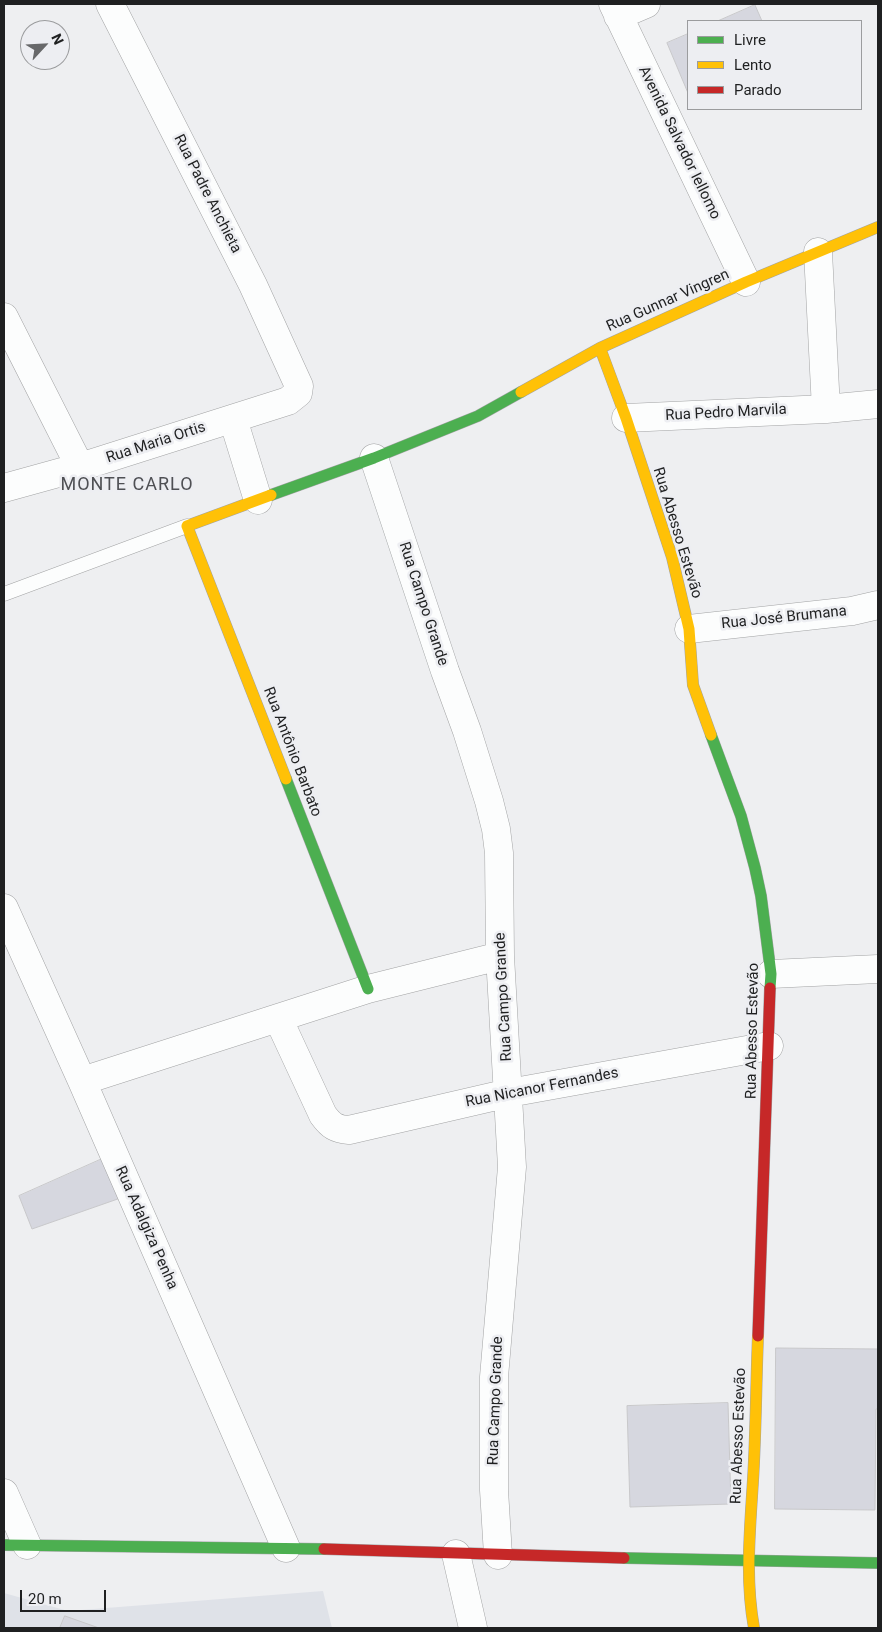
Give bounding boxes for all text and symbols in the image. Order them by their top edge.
north arrow [20,20,70,70]
legend [687,20,862,110]
text: N [48,31,67,47]
text: Livre [734,31,766,49]
text: Lento [734,56,772,74]
street label: Avenida Salvador Iellomo [634,63,724,223]
text: Parado [734,81,782,99]
street label: Rua Padre Anchieta [169,132,245,256]
street label: Rua Gunnar Vingren [604,266,732,336]
street label: Rua Pedro Marvila [665,401,787,425]
street label: Rua Maria Ortis [104,418,208,468]
street label: Rua Abesso Estevão [648,465,706,601]
district label: MONTE CARLO [59,474,195,496]
street label: Rua Campo Grande [395,540,451,668]
street label: Rua José Brumana [720,602,848,634]
street label: Rua Antônio Barbato [259,685,325,819]
street label: Rua Campo Grande [492,932,516,1062]
street label: Rua Abesso Estevão [743,963,763,1099]
street label: Rua Nicanor Fernandes [464,1064,620,1112]
street label: Rua Adalgiza Penha [111,1164,181,1292]
street label: Rua Campo Grande [485,1336,507,1466]
street label: Rua Abesso Estevão [728,1368,750,1504]
scale bar [22,1580,109,1612]
text: 20 m [28,1590,62,1608]

